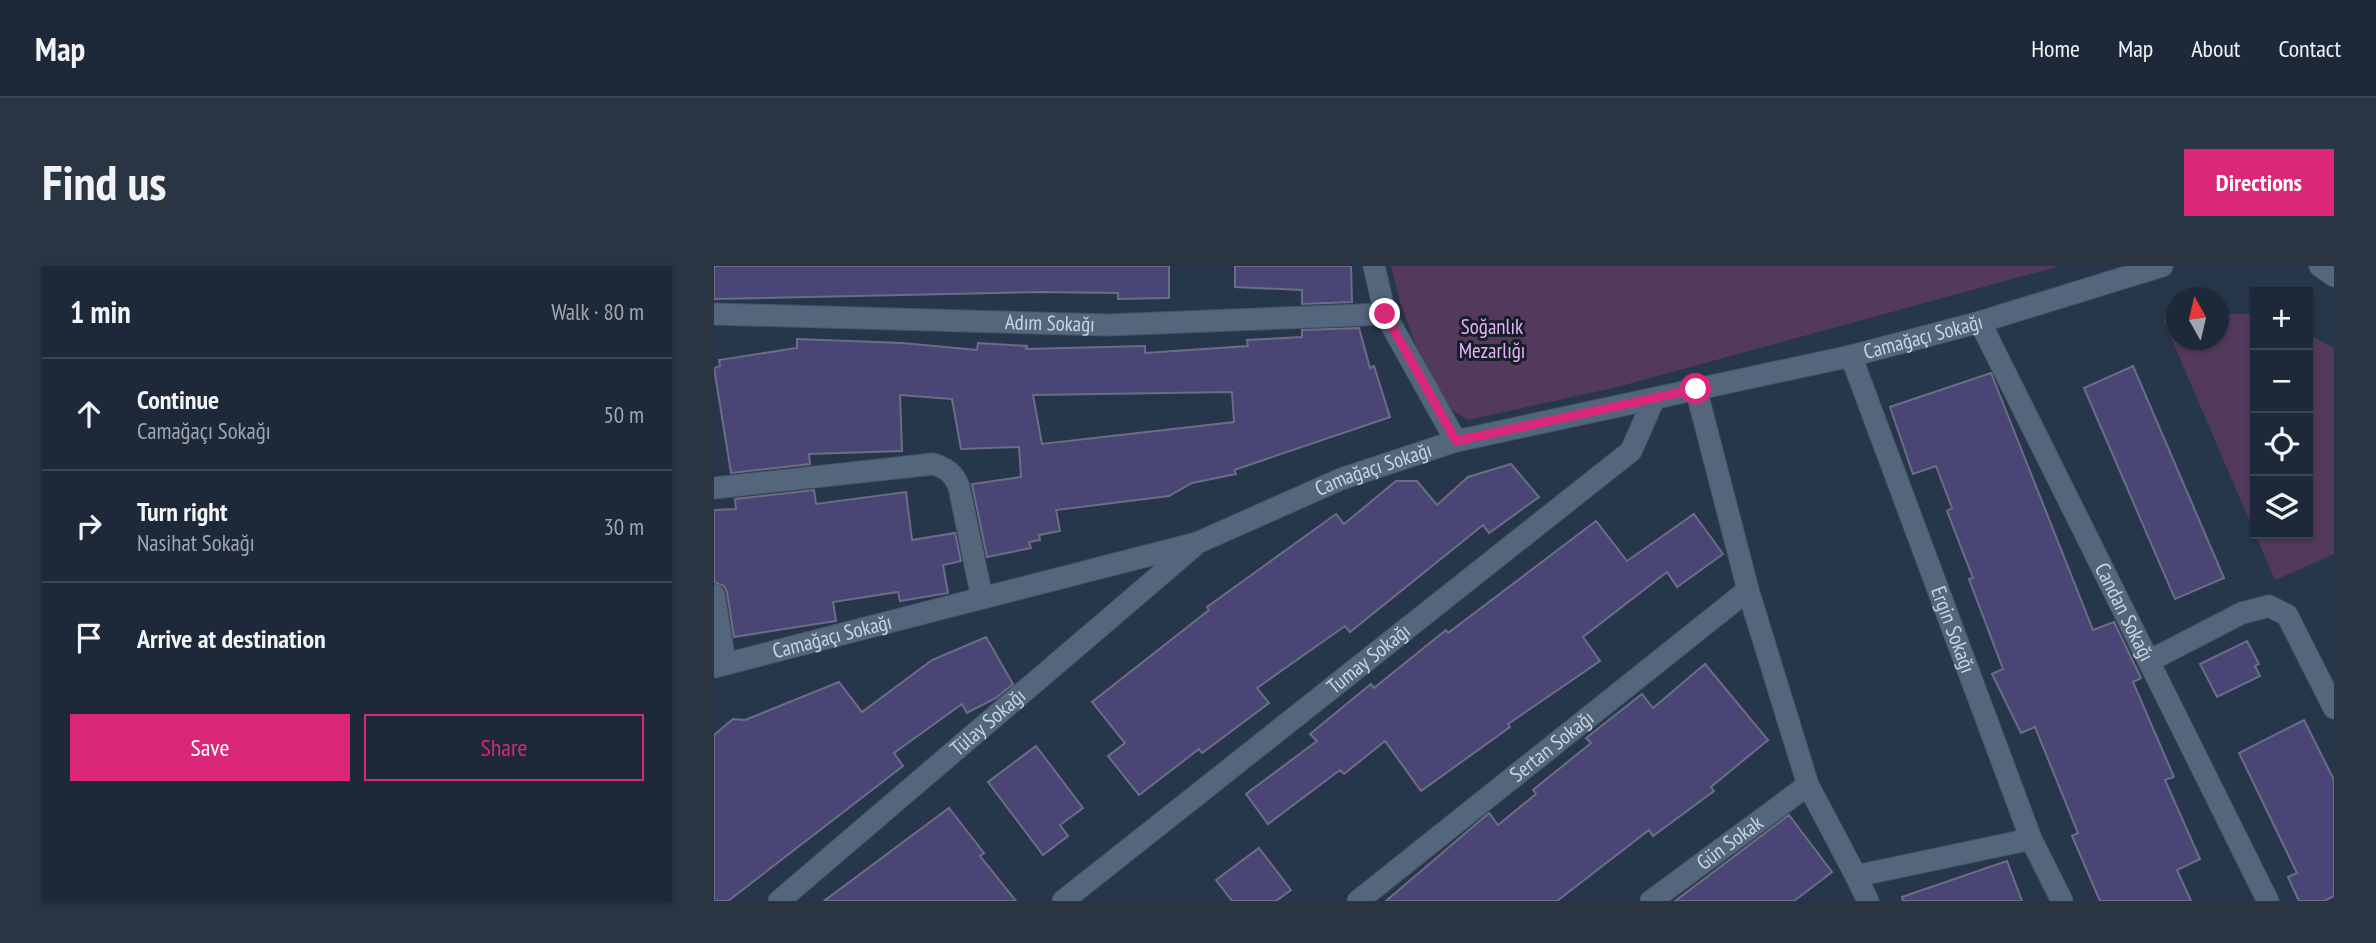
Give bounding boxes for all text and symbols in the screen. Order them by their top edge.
text: Map [35,27,85,70]
text: Home [2031,33,2080,64]
text: Map [2118,33,2153,64]
text: About [2191,33,2240,64]
text: Contact [2278,33,2341,64]
button: Directions [2184,149,2334,216]
text: Find us [42,150,166,214]
north arrow [2166,287,2229,350]
map controls [2250,287,2313,539]
button: + [2250,287,2313,350]
text: 1 min [70,292,131,331]
text: Walk · 80 m [551,297,644,326]
route end [1369,298,1400,329]
street label: Adım Sokağı [1005,308,1095,338]
street label: Camağaçı Sokağı [1861,308,1985,365]
park label: Soğanlık Mezarlığı [1459,313,1525,364]
button: − [2250,350,2313,413]
route start [1680,373,1711,404]
text: Continue [137,383,219,416]
icon: ahead [70,395,108,433]
text: 50 m [603,400,644,429]
button: locate [2250,413,2313,476]
text: Camağaçı Sokağı [137,416,271,445]
street label: Camağaçı Sokağı [1310,436,1435,502]
button: layers [2250,476,2313,539]
text: Turn right [137,495,228,528]
icon: right [70,507,108,545]
text: 30 m [603,512,644,541]
text: Nasihat Sokağı [137,528,255,557]
street label: Candan Sokağı [2089,558,2161,666]
street label: Ergin Sokağı [1925,582,1982,677]
street label: Camağaçı Sokağı [770,608,895,664]
street label: Tumay Sokağı [1321,617,1416,700]
icon: arrive [70,619,108,657]
text: Arrive at destination [137,622,326,655]
street label: Tülay Sokağı [944,682,1031,762]
street label: Sertan Sokağı [1504,704,1599,788]
button: Save [70,714,350,781]
button: Share [364,714,644,781]
street label: Gün Sokak [1691,809,1768,876]

